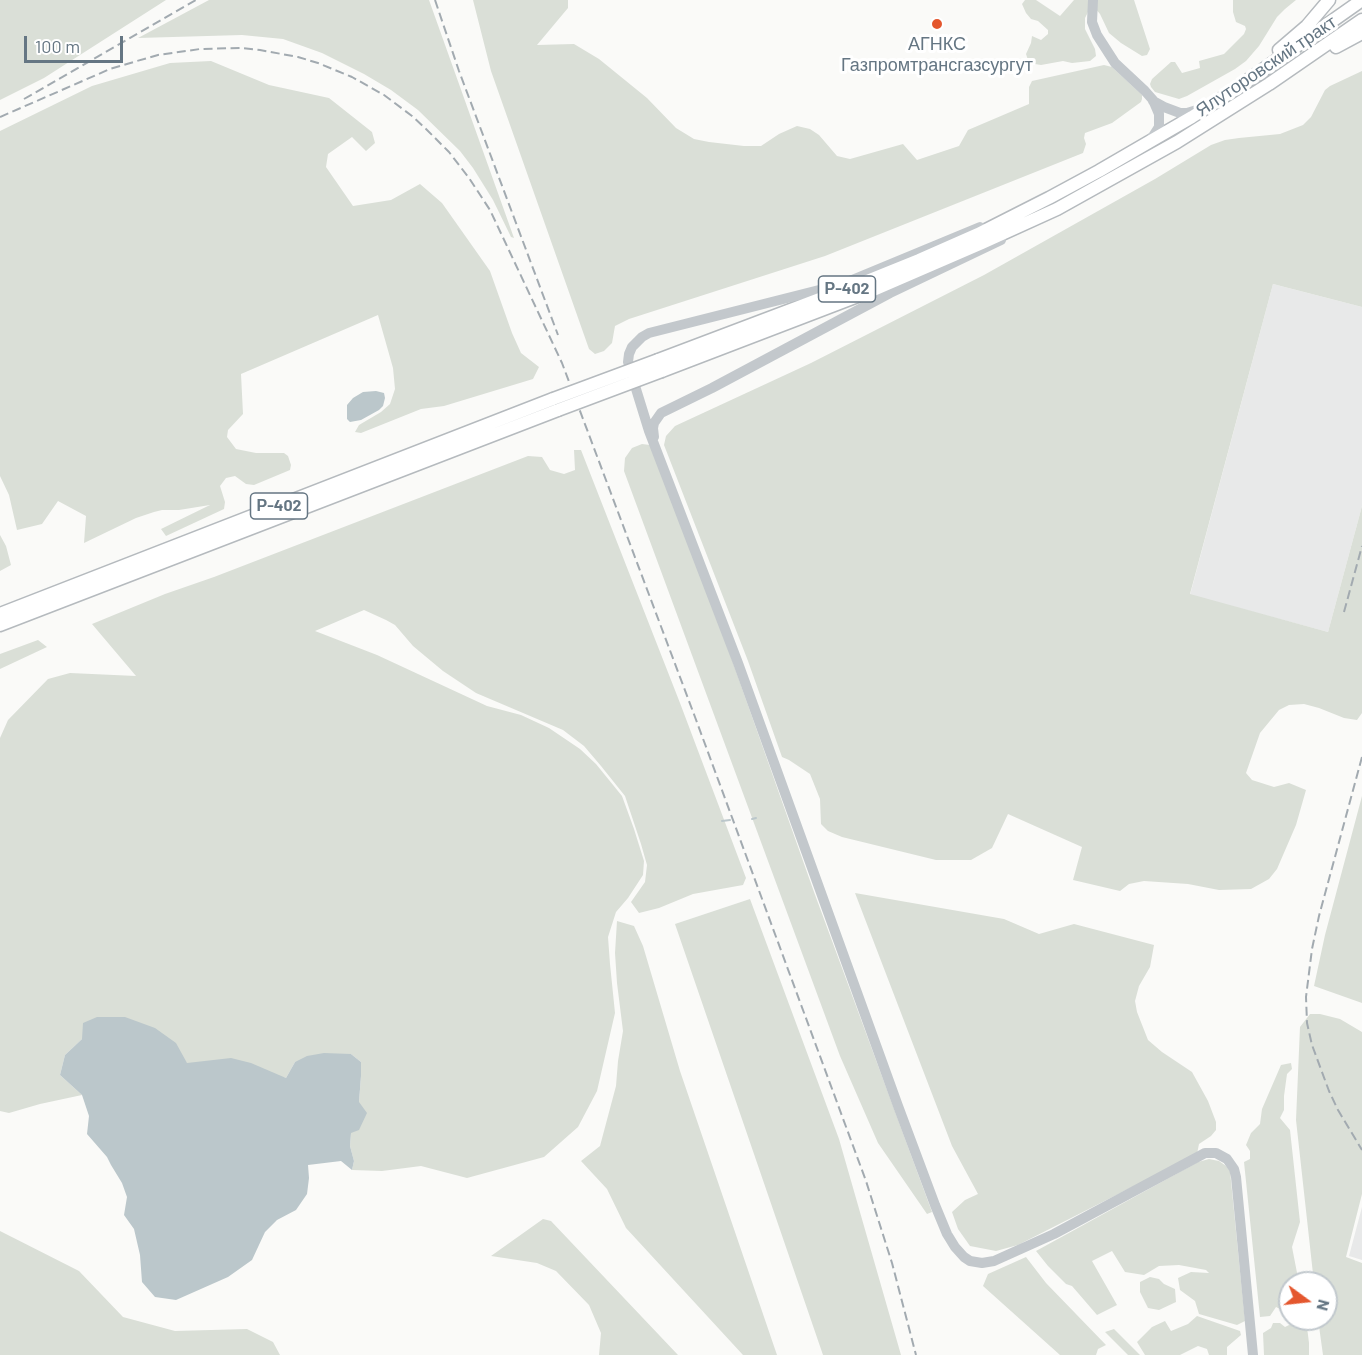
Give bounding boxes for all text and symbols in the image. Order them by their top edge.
street label: Ялуторовский тракт [1192,11,1340,121]
marker: АГНКС Газпромтрансгазсургут [930,17,944,31]
scale bar [27,24,126,62]
place label: АГНКС Газпромтрансгазсургут [841,33,1033,76]
text: 100 m [35,35,80,57]
road number: Р-402 [818,276,876,302]
road number: Р-402 [250,493,308,519]
north arrow [1278,1271,1338,1331]
text: N [1313,1298,1334,1313]

